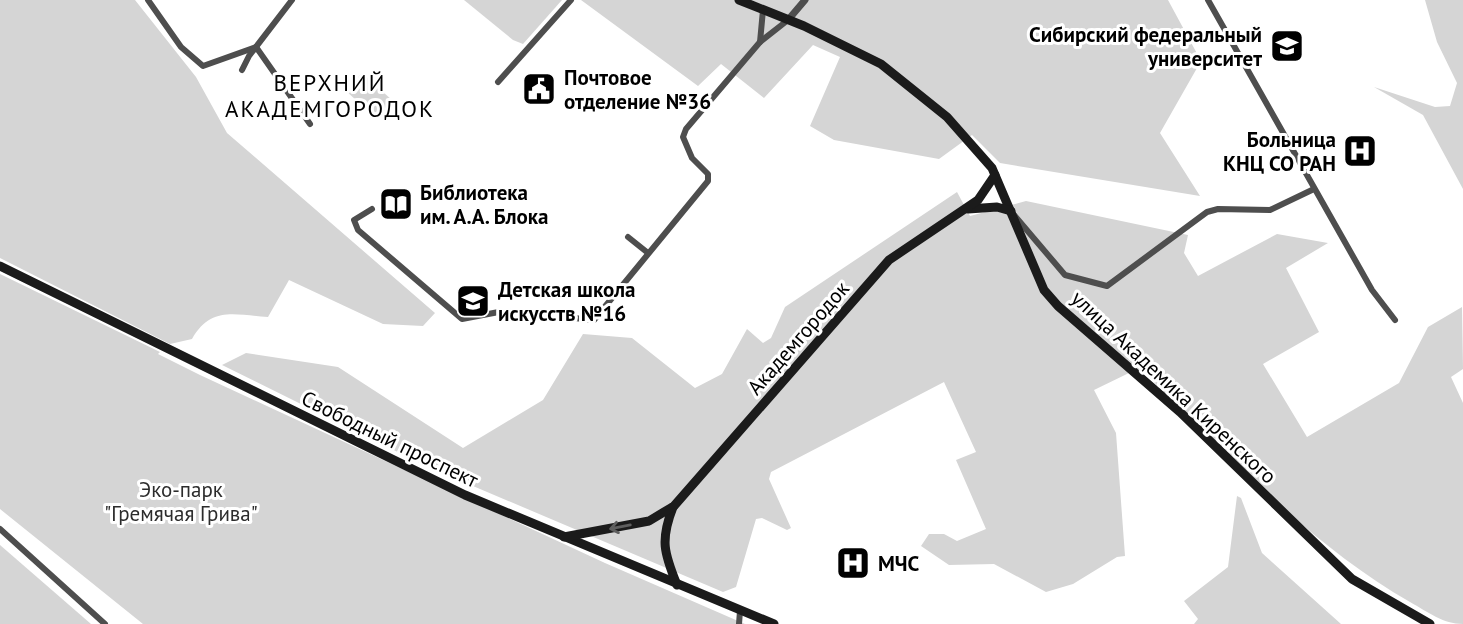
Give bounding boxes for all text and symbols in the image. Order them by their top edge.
place label: Сибирский федеральный университет [1029,21,1262,72]
school or university icon: Сибирский федеральный университет [1268,27,1306,65]
place label: Почтовое отделение №36 [564,64,711,115]
district label: ВЕРХНИЙ АКАДЕМГОРОДОК [225,68,435,123]
public building icon: Почтовое отделение №36 [520,70,558,108]
place label: Больница КНЦ СО РАН [1223,126,1336,177]
hospital icon: Больница КНЦ СО РАН [1341,132,1379,170]
place label: Библиотека им. А.А. Блока [420,179,549,230]
library icon: Библиотека им. А.А. Блока [377,185,415,223]
place label: Детская школа искусств №16 [498,276,635,327]
street label: Академгородок [741,276,855,400]
school or university icon: Детская школа искусств №16 [454,282,492,320]
street label: улица Академика Киренского [1066,285,1282,489]
street label: Свободный проспект [297,384,483,494]
park label: Эко-парк "Гремячая Грива" [104,476,258,527]
one-way arrow [609,521,632,534]
hospital icon: МЧС [834,544,872,582]
place label: МЧС [878,550,920,577]

